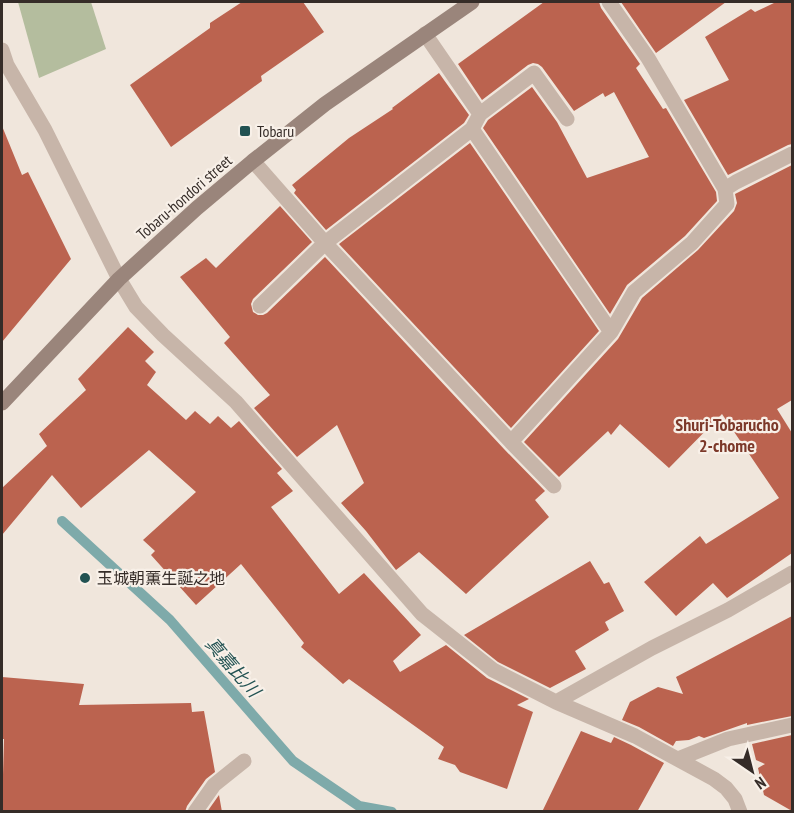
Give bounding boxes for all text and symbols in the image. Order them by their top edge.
place label: Tobaru [257,121,294,141]
marker: Tobaru [238,124,252,138]
street label: Tobaru-hondori street [132,150,236,244]
district label: Shuri-Tobarucho 2-chome [675,413,779,457]
place label: 玉城朝薫生誕之地 [97,568,225,588]
marker: 玉城朝薫生誕之地 [78,571,92,585]
water label: 真嘉比川 [201,632,267,703]
north arrow [722,741,782,801]
text: N [751,773,770,794]

